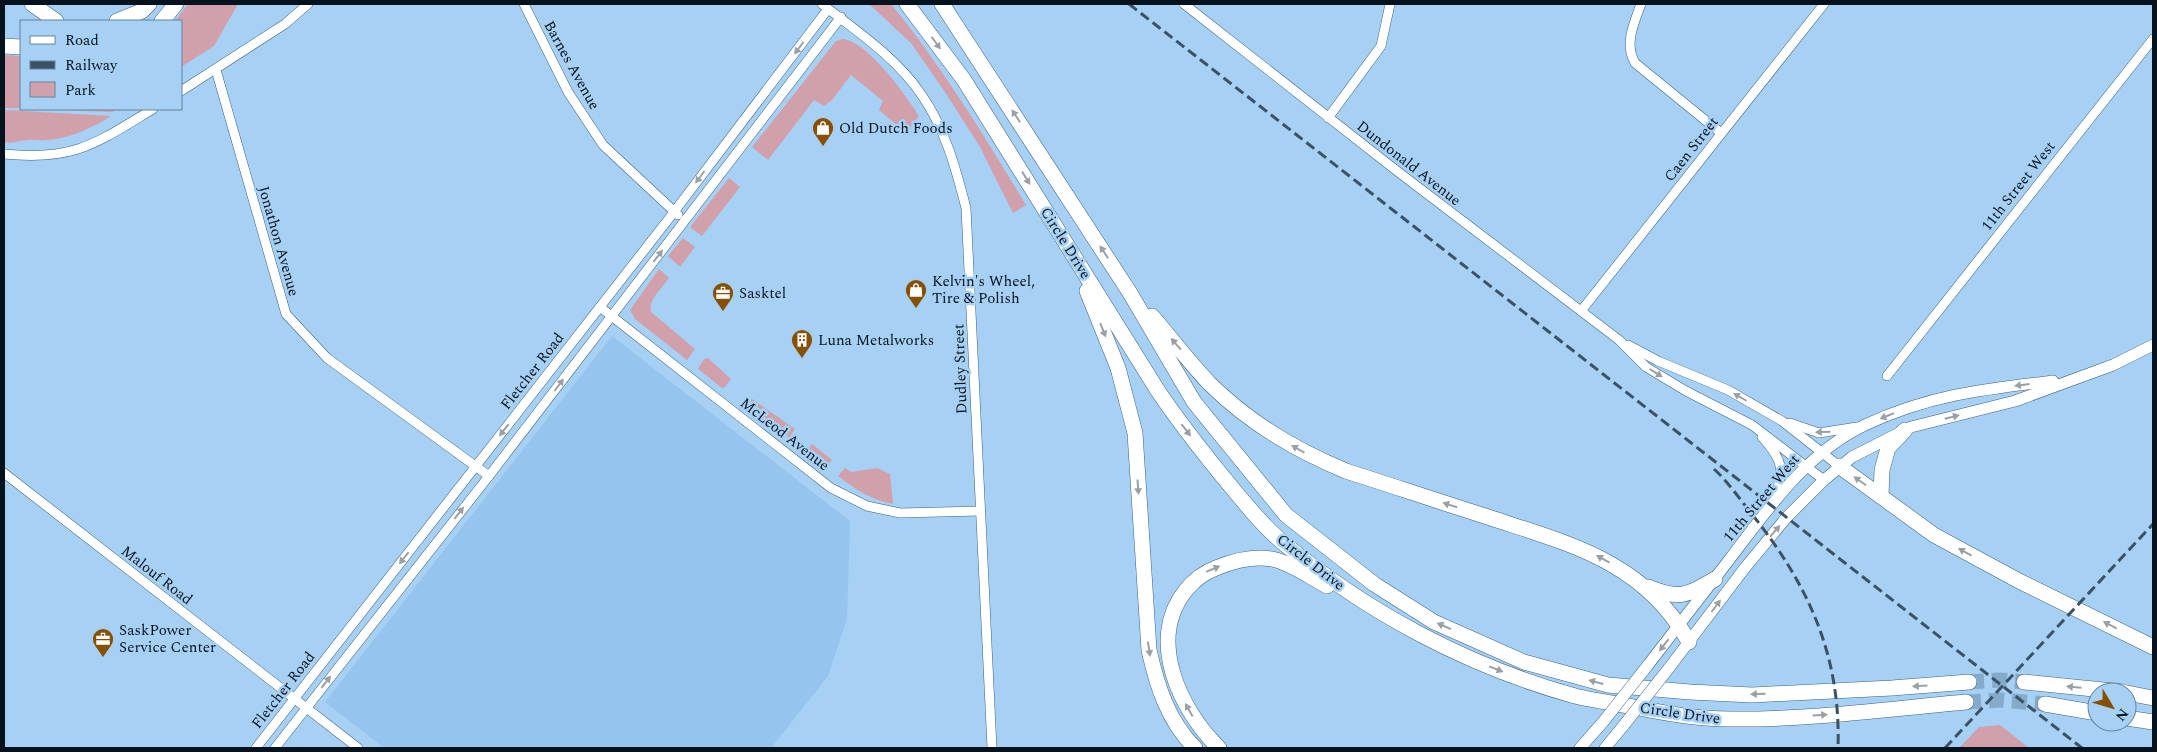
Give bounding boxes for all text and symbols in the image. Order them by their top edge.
street label: Barnes Avenue [538,16,606,114]
legend [20,20,182,110]
text: Road [65,29,99,52]
one-way arrow [931,36,941,50]
one-way arrow [793,41,804,54]
text: Railway [65,54,118,77]
text: Park [65,79,96,102]
one-way arrow [1012,109,1021,122]
street label: Caen Street [1659,112,1724,187]
street label: Dundonald Avenue [1351,115,1466,212]
shop icon: Old Dutch Foods [811,116,835,147]
place label: Old Dutch Foods [839,117,953,140]
street label: 11th Street West [1976,136,2061,236]
one-way arrow [695,170,706,183]
one-way arrow [1021,172,1030,185]
street label: Jonathon Avenue [252,183,305,299]
street label: Circle Drive [1034,203,1097,284]
one-way arrow [1099,246,1109,259]
one-way arrow [653,249,663,263]
place label: Kelvin's Wheel, Tire & Polish [932,270,1035,310]
shop icon: Kelvin's Wheel, Tire & Polish [904,278,928,309]
office icon: Sasktel [711,281,735,312]
place label: Sasktel [739,282,786,305]
street label: Dudley Street [947,323,974,415]
one-way arrow [1099,323,1107,338]
street label: Fletcher Road [495,328,570,415]
building icon: Luna Metalworks [790,328,814,359]
place label: Luna Metalworks [818,329,934,352]
one-way arrow [1170,337,1181,350]
one-way arrow [1649,368,1662,377]
one-way arrow [554,378,564,392]
one-way arrow [2014,381,2030,389]
street label: McLeod Avenue [735,392,834,477]
one-way arrow [1733,392,1747,401]
one-way arrow [1879,412,1894,420]
one-way arrow [1944,413,1959,421]
one-way arrow [498,423,509,436]
one-way arrow [1181,424,1192,437]
one-way arrow [1814,428,1830,436]
one-way arrow [1292,444,1305,453]
street label: 11th Street West [1717,449,1805,548]
one-way arrow [1853,476,1867,486]
one-way arrow [1135,480,1143,496]
one-way arrow [1443,501,1458,508]
one-way arrow [454,507,465,520]
one-way arrow [1769,526,1781,538]
street label: Circle Drive [1272,528,1350,596]
street label: Malouf Road [116,540,197,611]
one-way arrow [1958,548,1972,556]
one-way arrow [398,551,409,564]
one-way arrow [1596,555,1611,563]
one-way arrow [1206,565,1220,573]
one-way arrow [1711,600,1722,613]
place label: SaskPower Service Center [119,619,216,659]
one-way arrow [2103,621,2117,629]
one-way arrow [1437,622,1451,630]
office icon: SaskPower Service Center [91,627,115,658]
one-way arrow [1658,638,1669,651]
one-way arrow [1146,642,1154,658]
street label: Fletcher Road [246,647,321,734]
one-way arrow [1489,665,1504,673]
one-way arrow [321,675,331,689]
one-way arrow [1589,677,1604,685]
one-way arrow [1912,682,1928,690]
north arrow [2087,682,2137,732]
one-way arrow [2066,683,2082,691]
one-way arrow [1750,691,1766,699]
street label: Circle Drive [1638,696,1722,731]
one-way arrow [1184,703,1193,717]
text: N [2110,704,2134,726]
one-way arrow [1812,711,1828,719]

